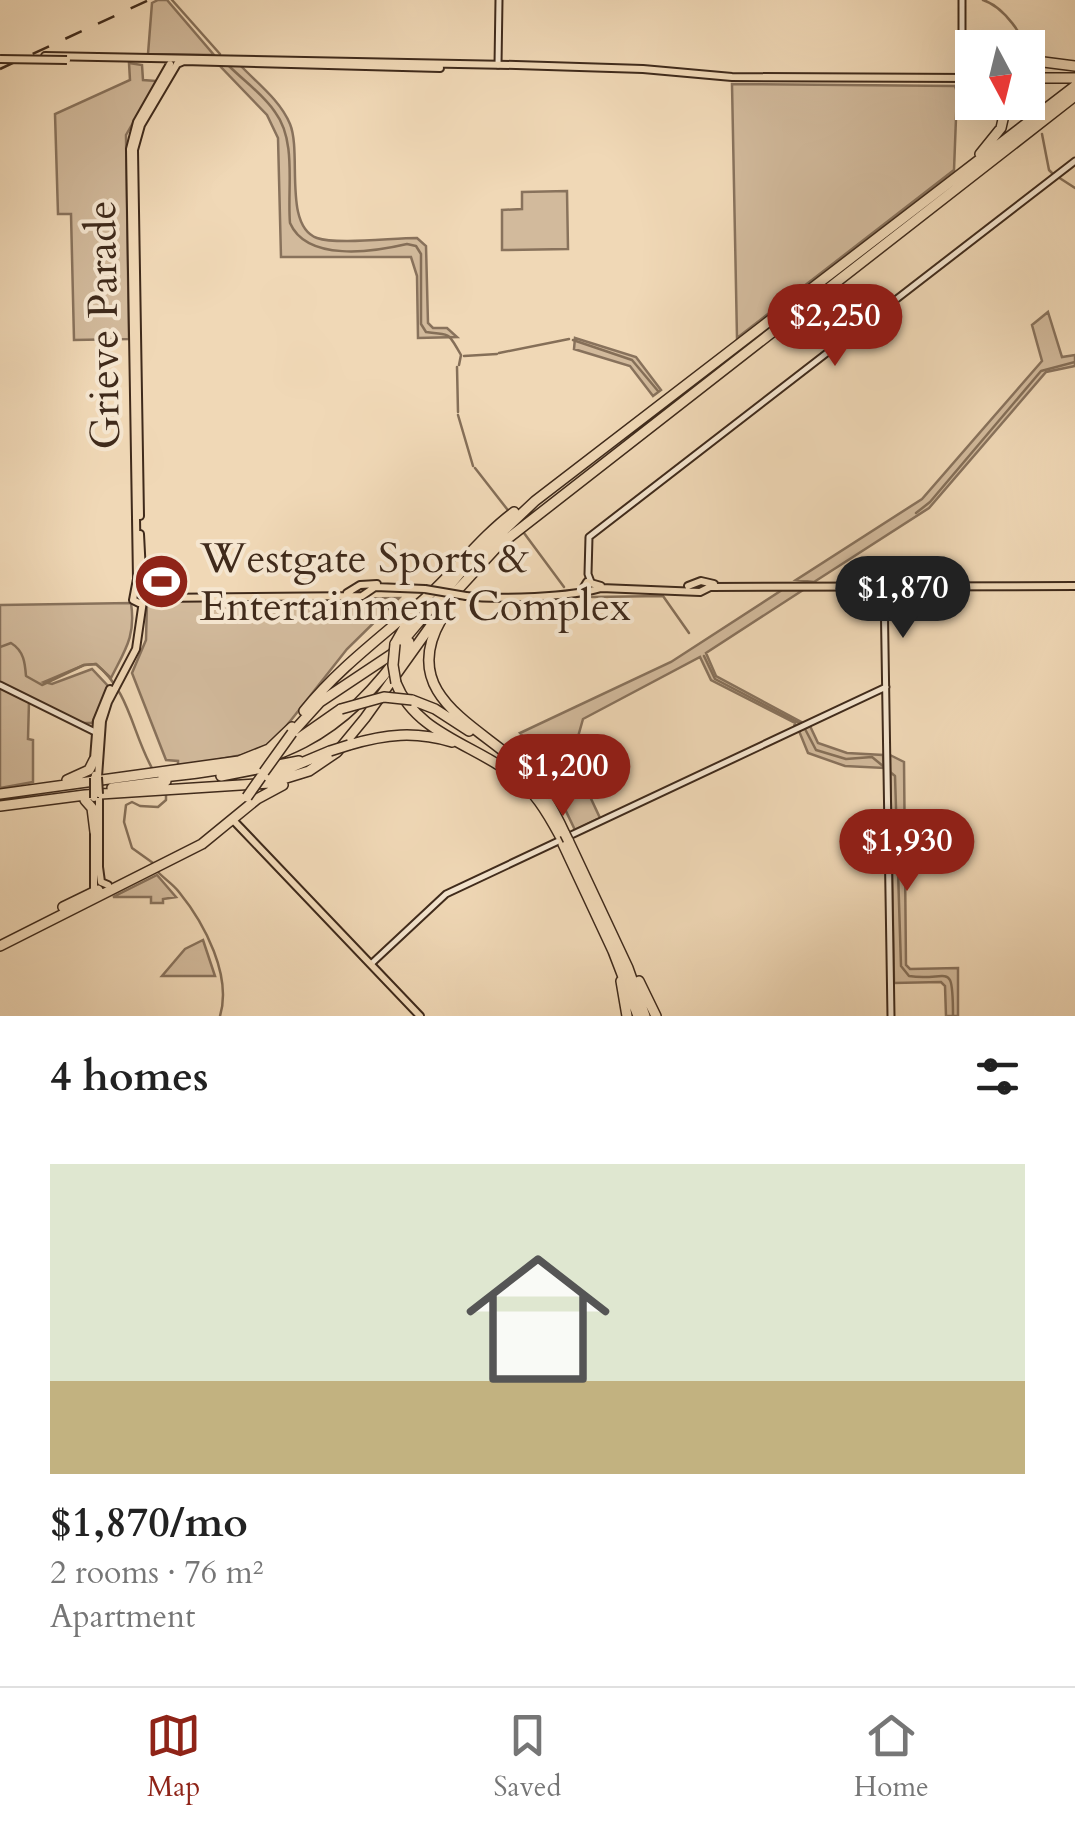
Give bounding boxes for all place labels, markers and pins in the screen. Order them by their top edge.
pin: $2,250 [754,284,916,369]
place label: Westgate Sports & Entertainment Complex [199,530,631,635]
sports icon: Westgate Sports & Entertainment Complex [131,551,191,611]
pin: $1,870 [822,556,984,641]
pin: $1,200 [482,734,644,819]
pin: $1,930 [826,809,988,894]

